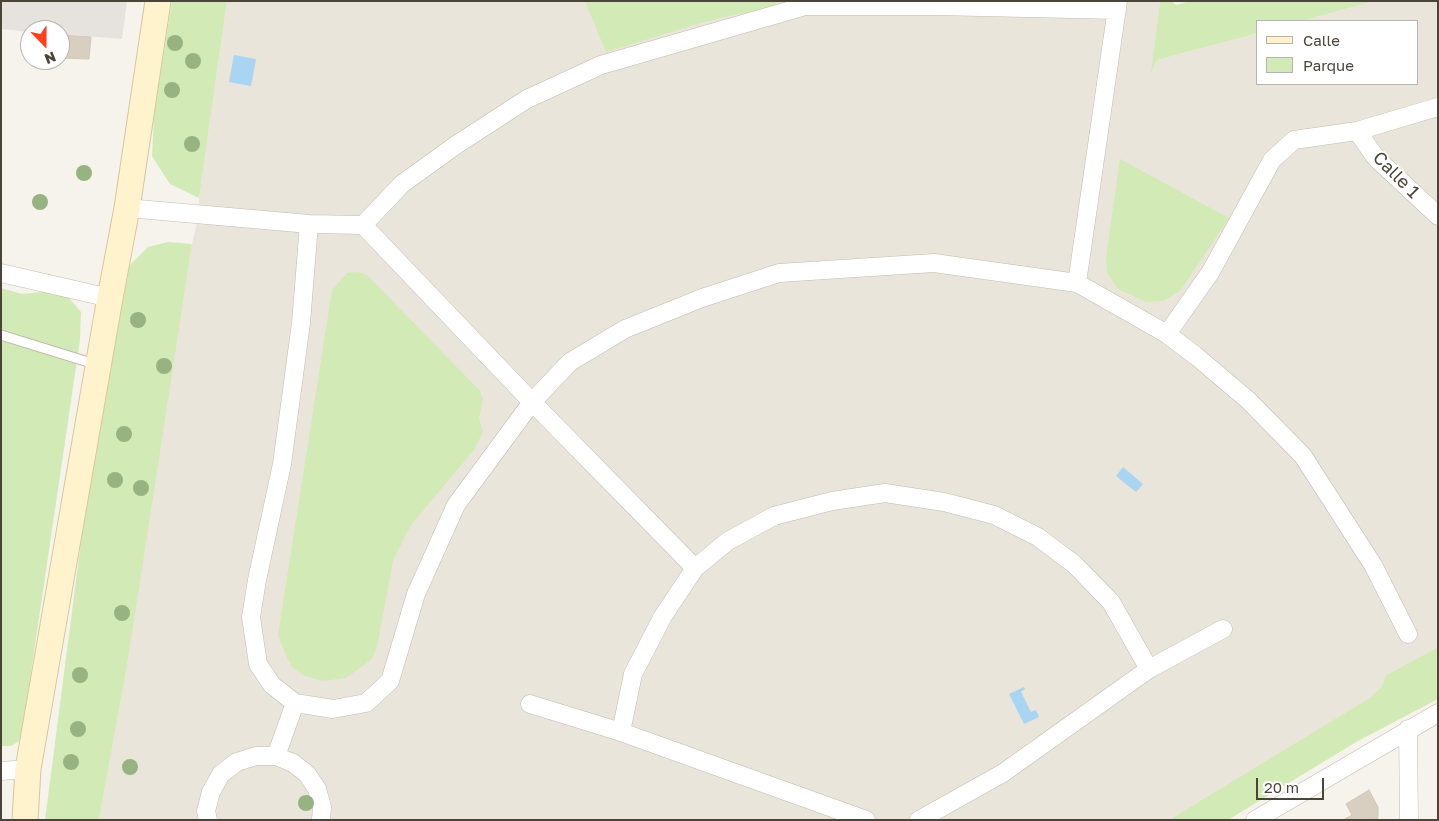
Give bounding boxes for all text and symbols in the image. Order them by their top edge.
north arrow [20,20,70,70]
legend [1256,20,1419,85]
text: Calle [1303,31,1340,49]
text: N [42,49,59,68]
text: Parque [1303,56,1354,74]
street label: Calle 1 [1368,147,1424,203]
scale bar [1259,768,1326,800]
text: 20 m [1264,778,1299,796]

